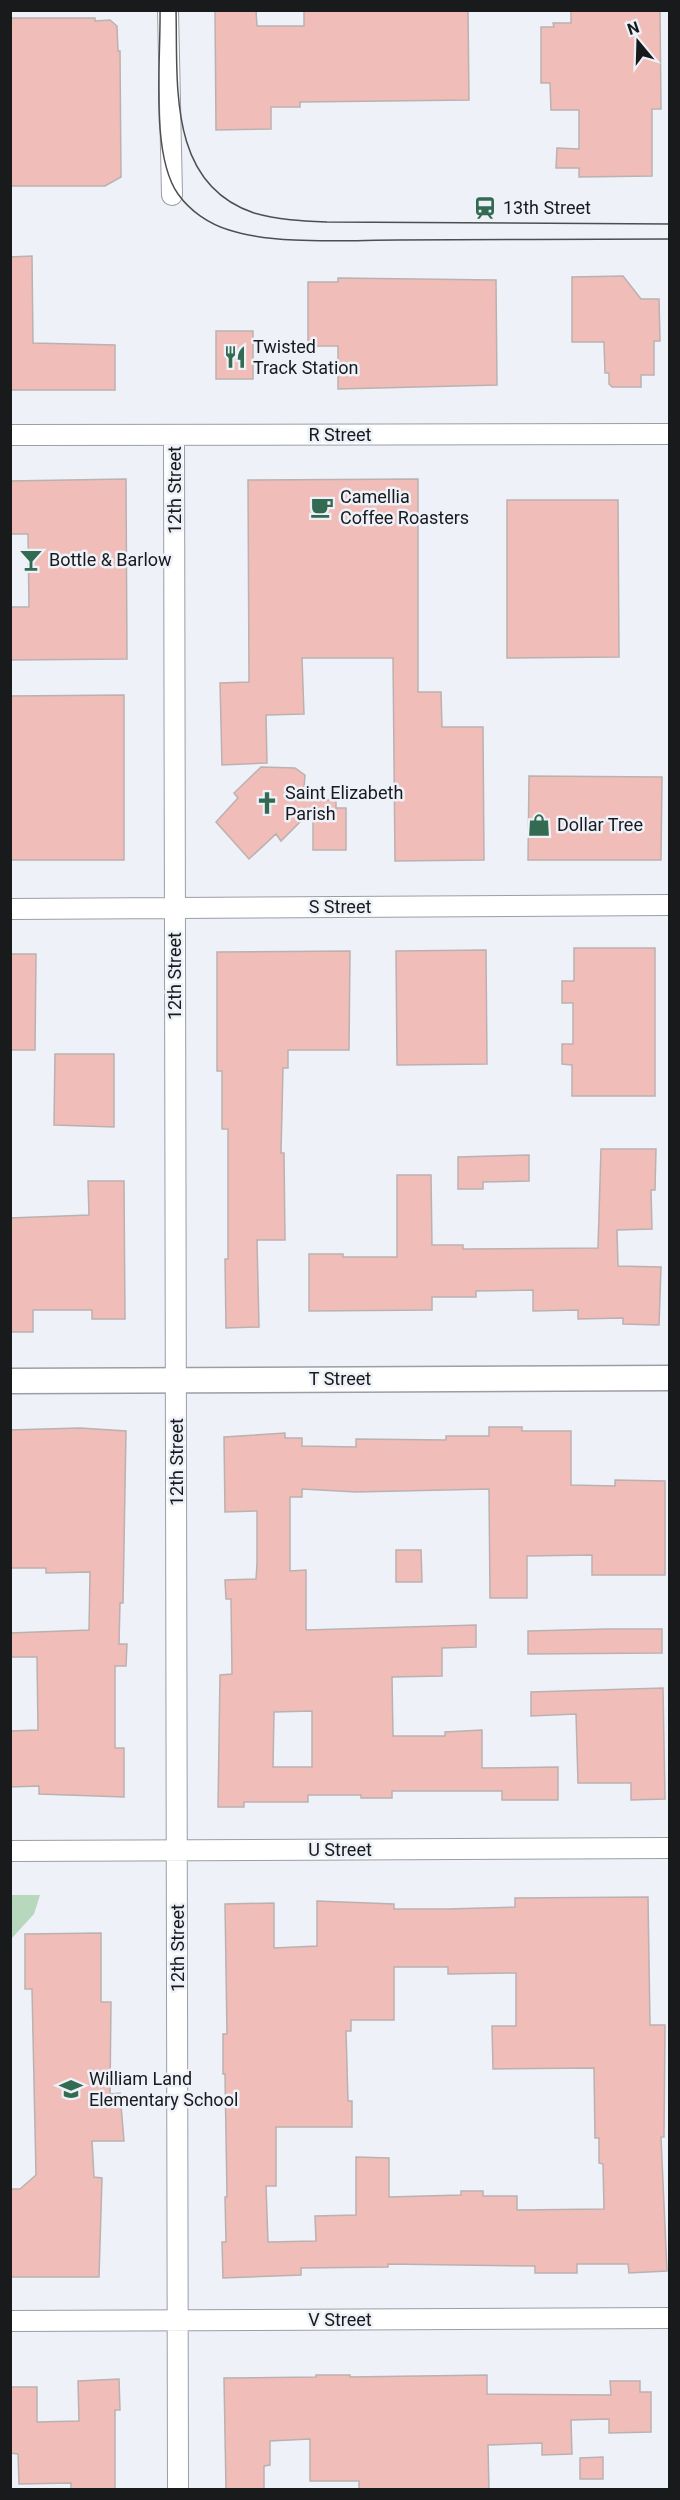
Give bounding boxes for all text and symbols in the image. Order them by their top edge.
north arrow [608,12,668,72]
text: N [625,17,642,39]
station icon: 13th Street [472,195,498,221]
place label: 13th Street [503,197,591,218]
place label: Twisted Track Station [253,336,358,378]
restaurant icon: Twisted Track Station [222,344,248,370]
street label: R Street [308,424,372,445]
street label: 12th Street [164,446,185,534]
place label: Camellia Coffee Roasters [340,486,469,528]
cafe icon: Camellia Coffee Roasters [309,494,335,520]
bar icon: Bottle & Barlow [18,547,44,573]
place label: Bottle & Barlow [49,549,172,570]
place label: Saint Elizabeth Parish [285,782,403,824]
church icon: Saint Elizabeth Parish [254,790,280,816]
shop icon: Dollar Tree [526,812,552,838]
place label: Dollar Tree [557,814,643,835]
street label: S Street [309,896,371,917]
street label: 12th Street [164,932,185,1020]
street label: T Street [309,1368,371,1389]
street label: 12th Street [166,1418,187,1506]
street label: U Street [308,1839,372,1860]
street label: 12th Street [167,1904,188,1992]
place label: William Land Elementary School [89,2068,238,2110]
school or university icon: William Land Elementary School [58,2076,84,2102]
street label: V Street [308,2309,372,2330]

